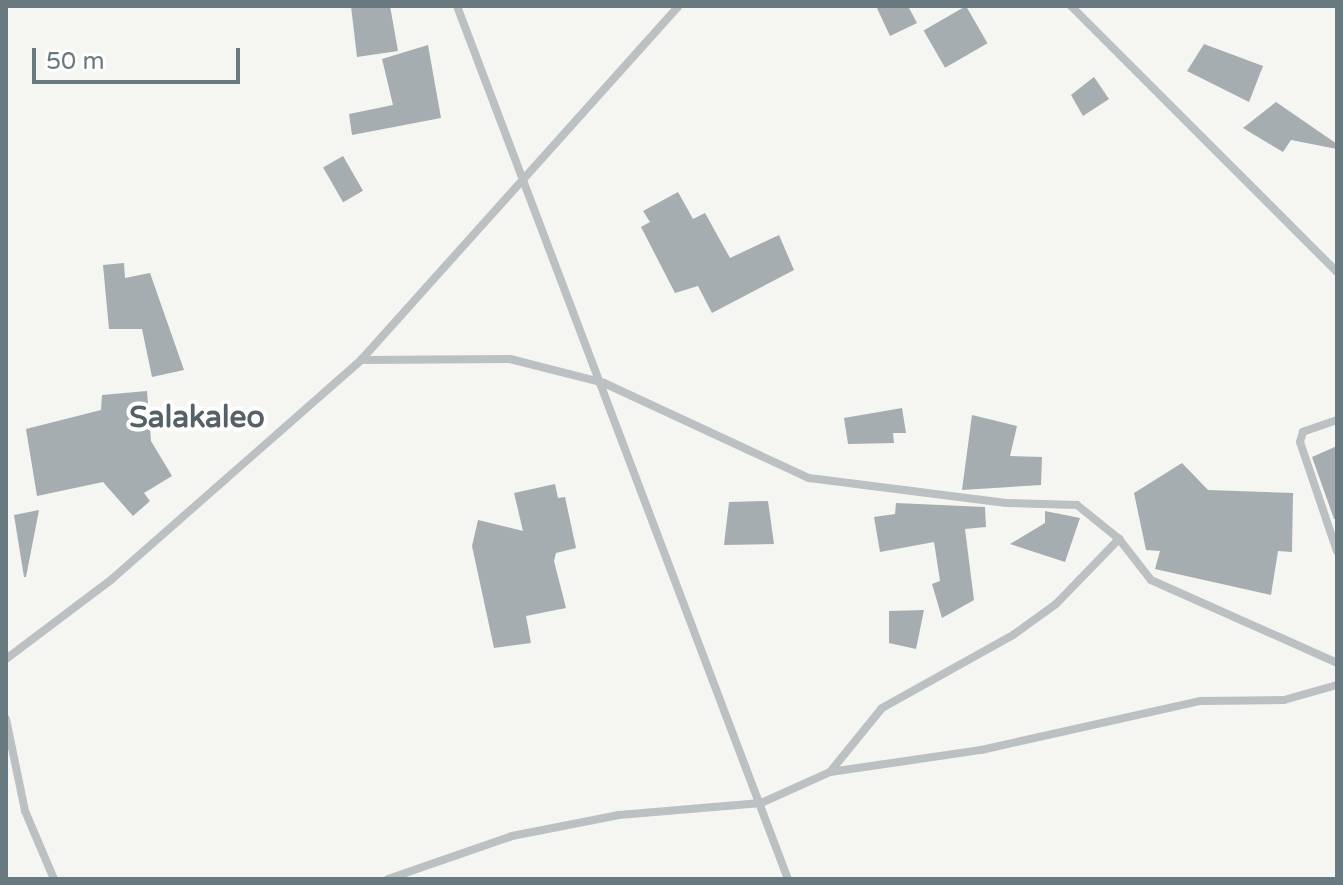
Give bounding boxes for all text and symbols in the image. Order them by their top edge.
scale bar [36,32,244,82]
text: 50 m [46,47,104,76]
district label: Salakaleo [129,400,265,436]

